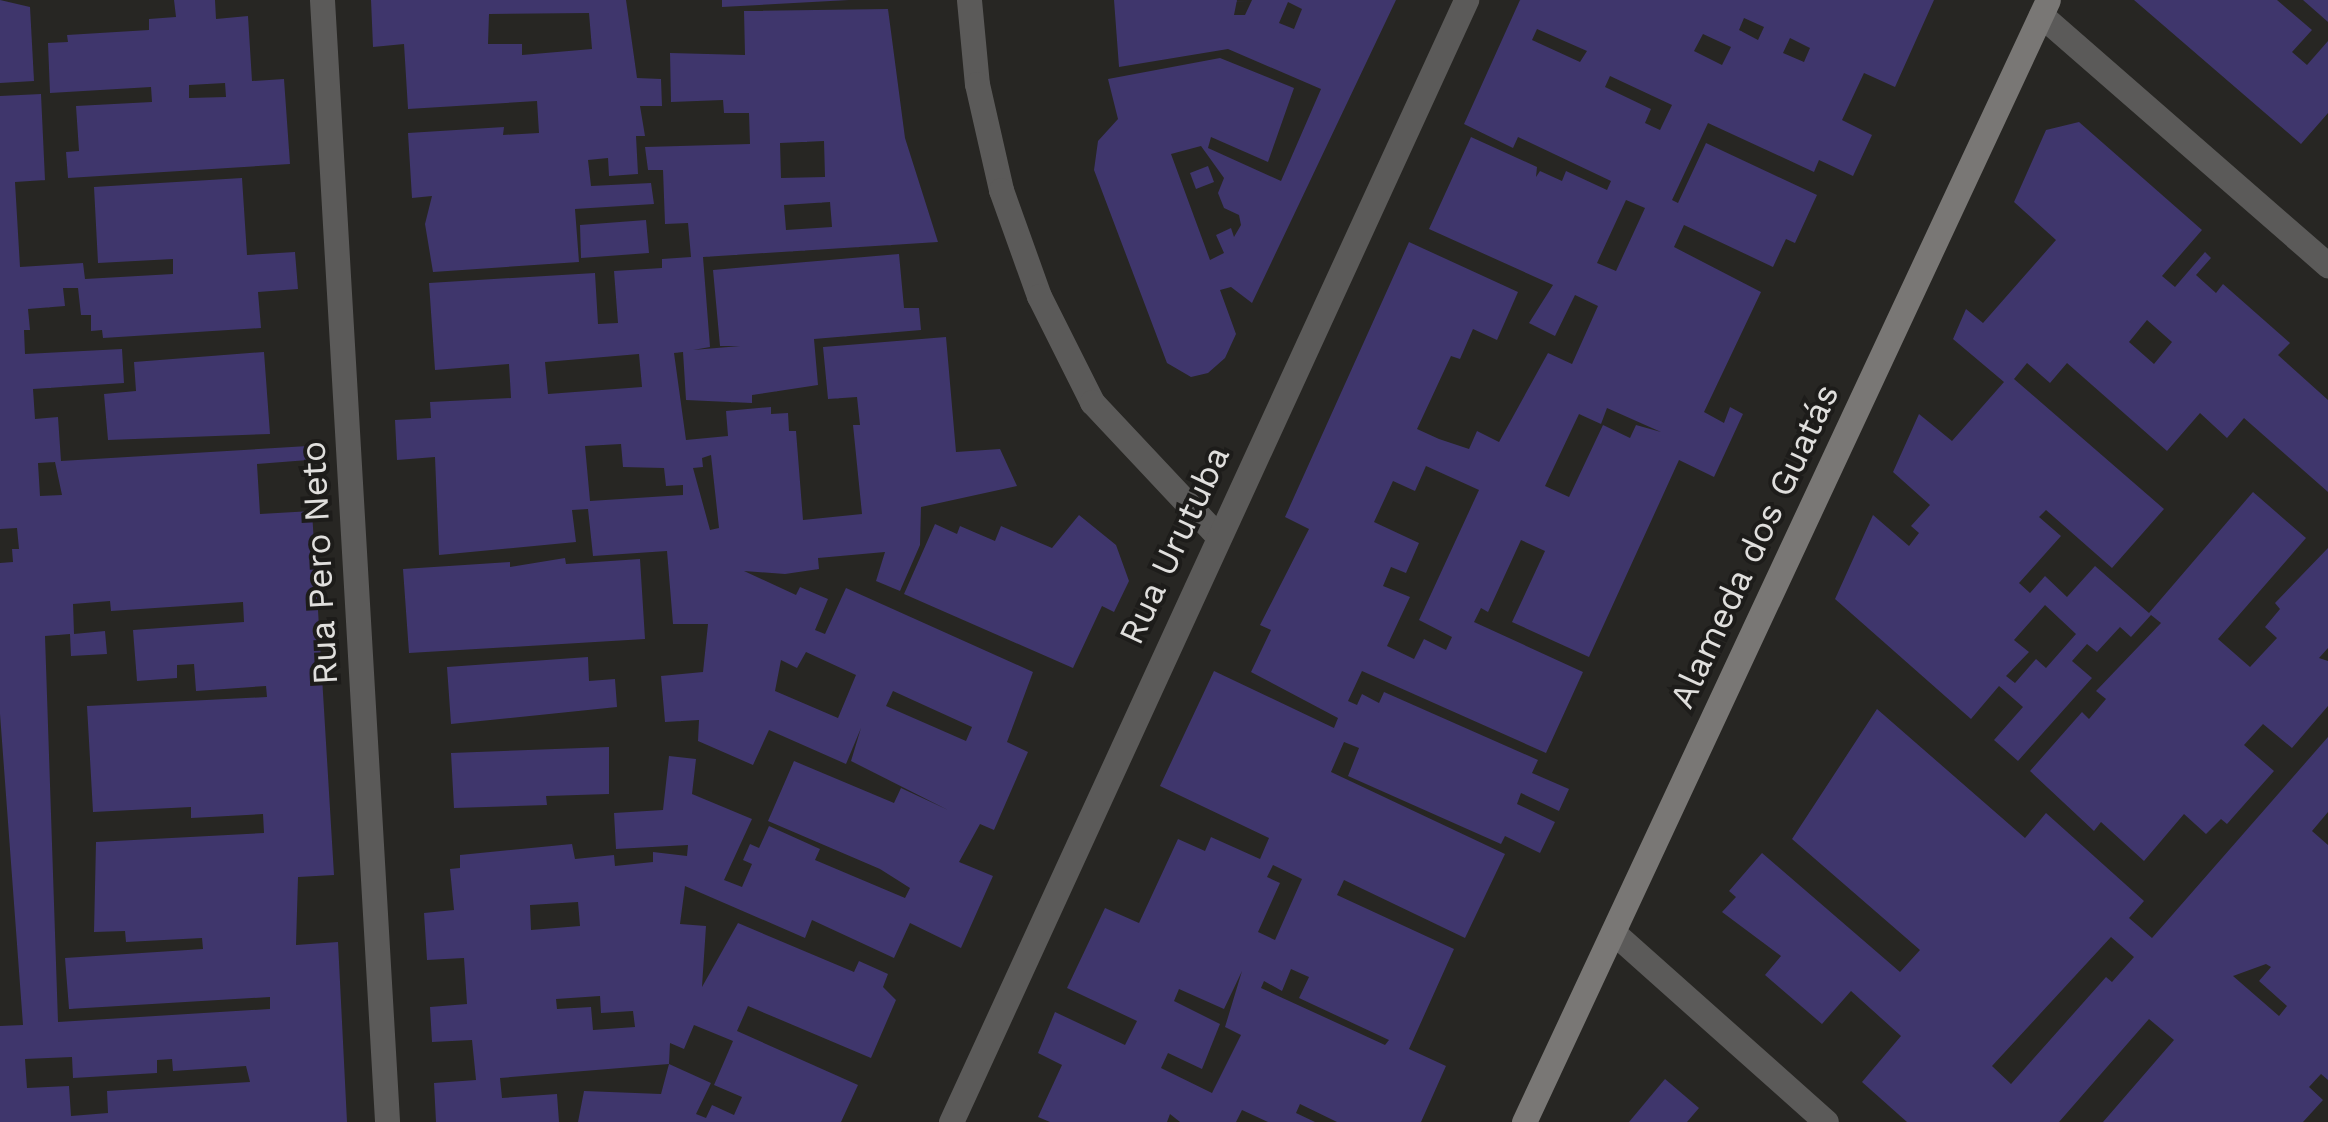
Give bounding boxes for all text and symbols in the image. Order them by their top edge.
street label: Alameda dos Guatás [1660,377,1848,715]
street label: Rua Urutuba [1110,439,1238,651]
street label: Rua Pero Neto [292,440,346,686]

